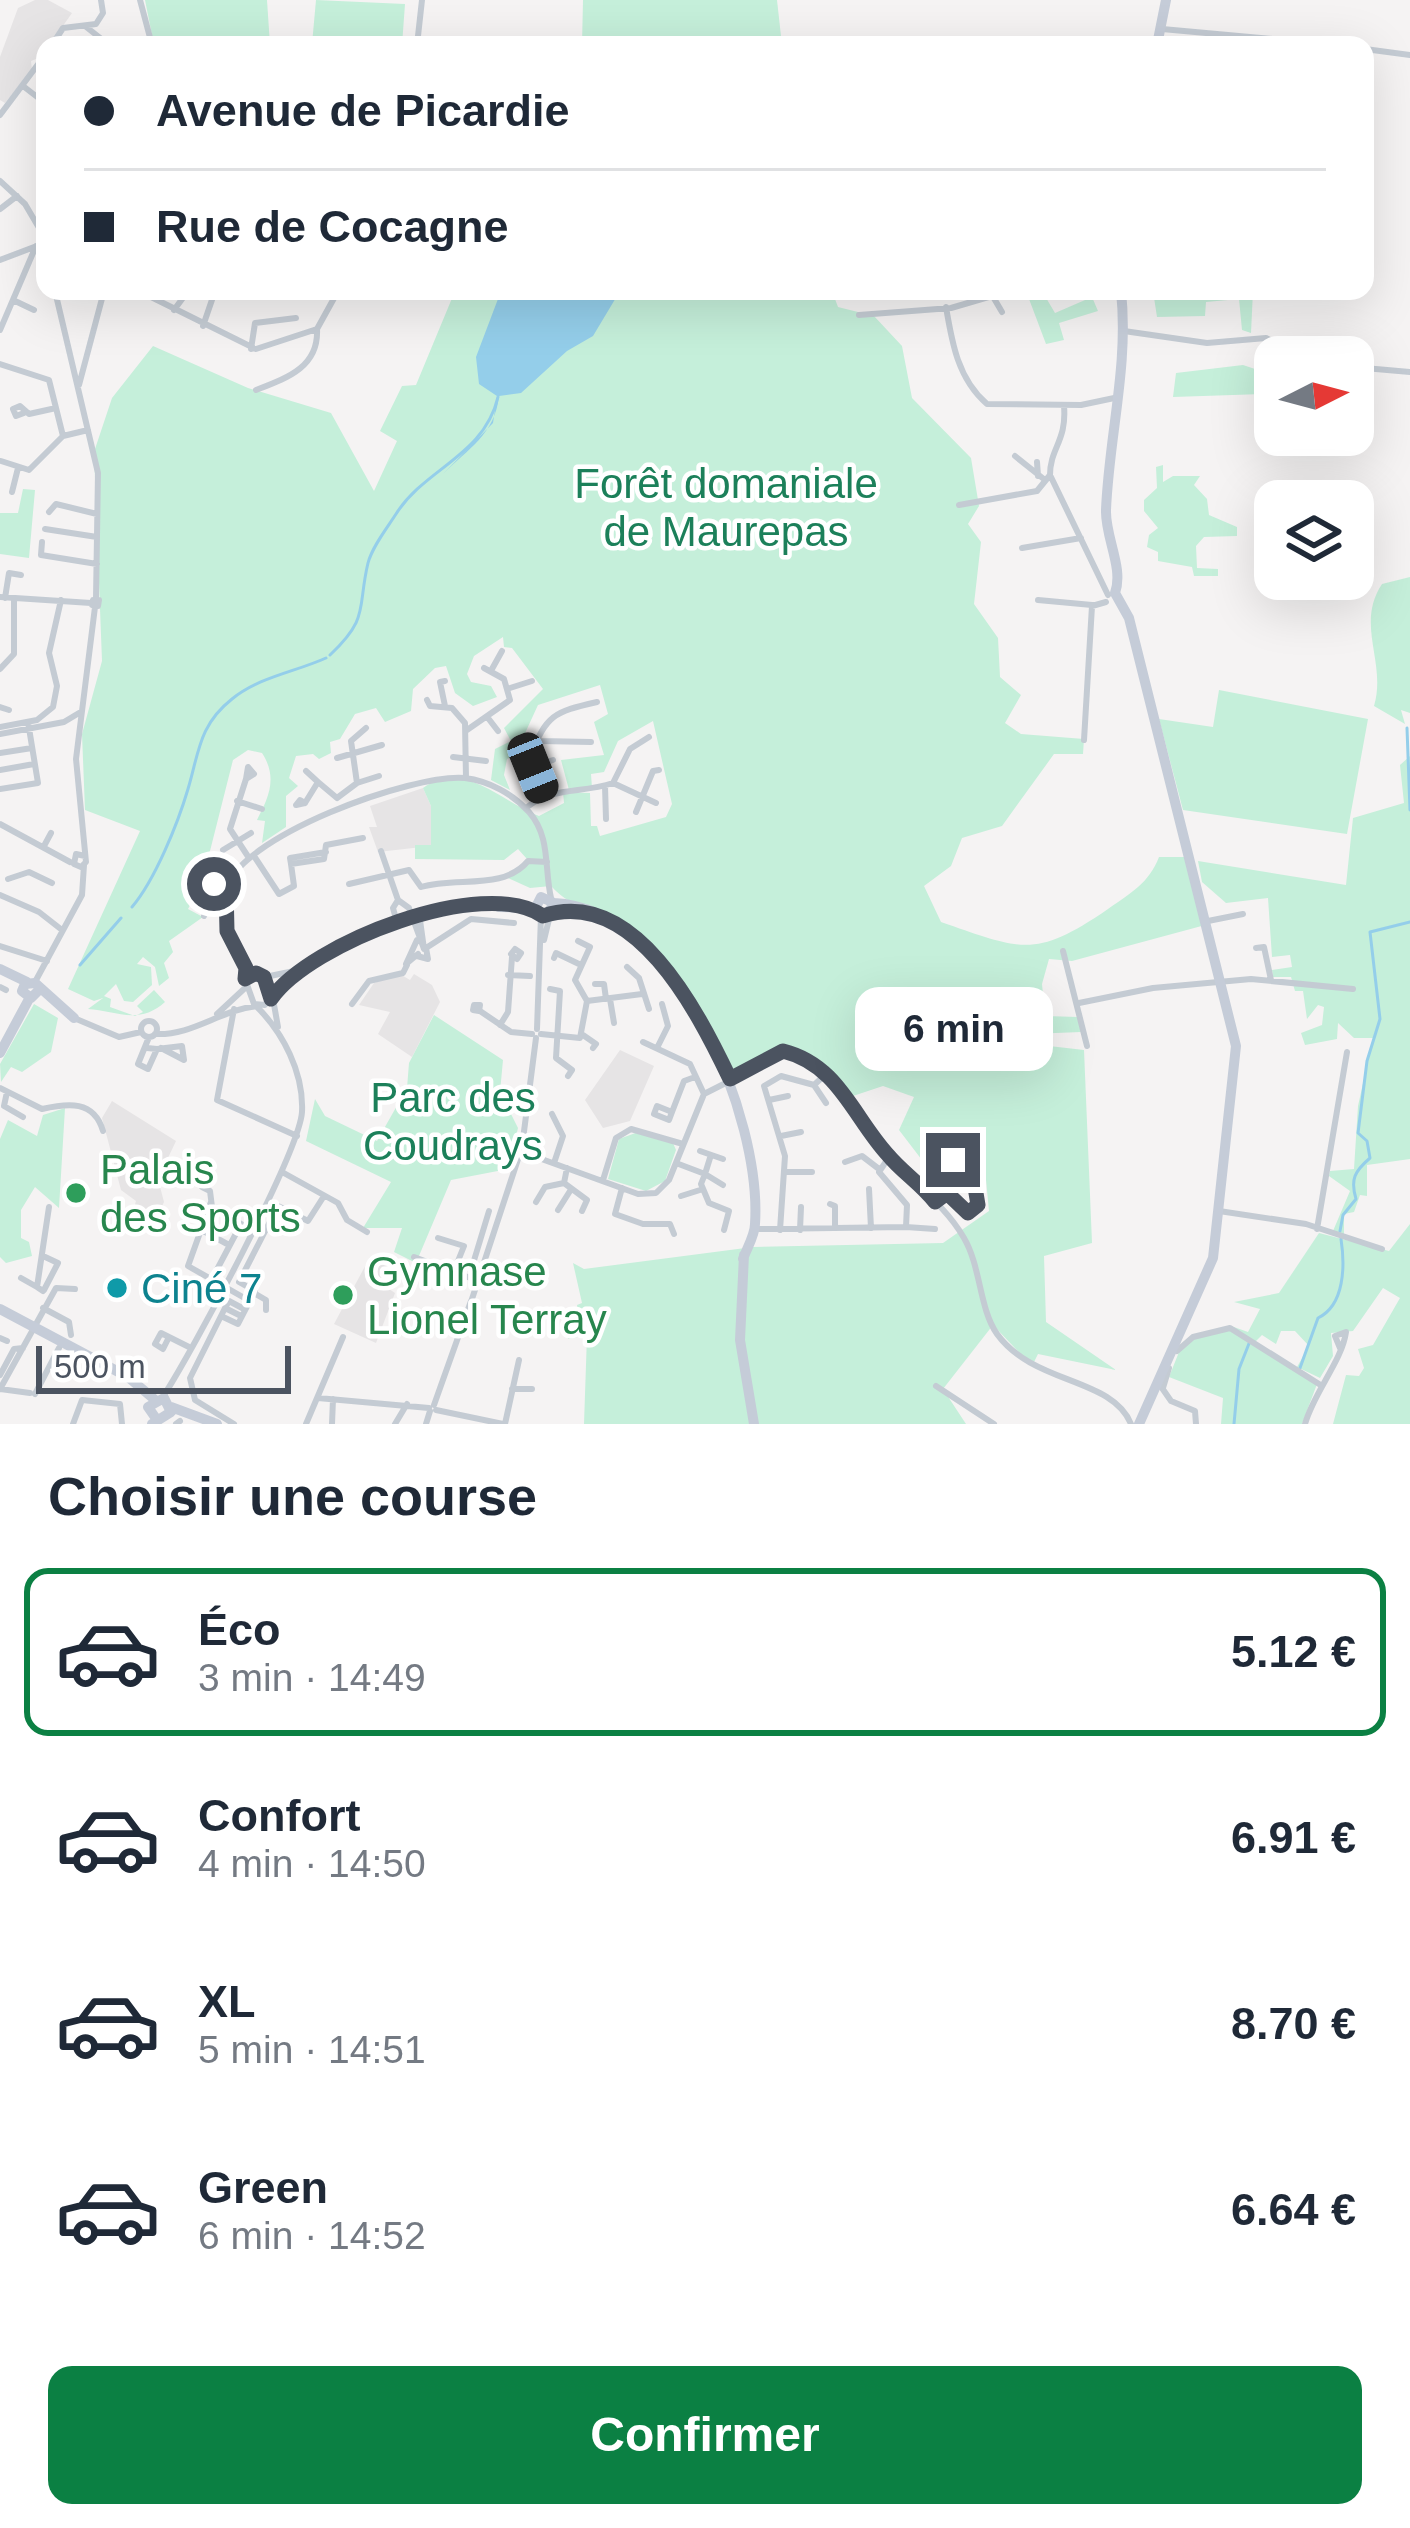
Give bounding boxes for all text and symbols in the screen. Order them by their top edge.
text: Avenue de Picardie [156,85,570,136]
text: Rue de Cocagne [156,201,509,252]
north arrow [1254,336,1374,456]
map controls [1254,336,1374,600]
park label: Forêt domaniale de Maurepas [574,460,878,555]
button: layers [1254,480,1374,600]
car [503,728,563,808]
route start [187,857,241,911]
callout: 6 min [854,986,1052,1070]
text: 6 min [903,1007,1005,1050]
park label: Parc des Coudrays [363,1074,543,1169]
route end [926,1133,980,1187]
place label: Palais des Sports [100,1146,301,1241]
marker: Palais des Sports [63,1180,89,1206]
place label: Gymnase Lionel Terray [367,1248,607,1343]
place label: Ciné 7 [141,1265,262,1312]
marker: Ciné 7 [104,1275,130,1301]
marker: Gymnase Lionel Terray [330,1282,356,1308]
scale bar [36,1340,291,1393]
text: 500 m [54,1348,146,1385]
text: Choisir une course [48,1466,537,1526]
icon: car [54,1598,162,1706]
text: Éco [198,1604,281,1655]
text: 5.12 € [1231,1626,1356,1677]
text: 3 min · 14:49 [198,1656,426,1699]
icon: car [54,1784,162,1892]
text: Confort [198,1790,360,1841]
text: 6.91 € [1231,1812,1356,1863]
text: 4 min · 14:50 [198,1842,426,1885]
icon: car [54,1970,162,2078]
text: XL [198,1976,256,2027]
text: 8.70 € [1231,1998,1356,2049]
text: 5 min · 14:51 [198,2028,426,2071]
icon: car [54,2156,162,2264]
text: Green [198,2162,328,2213]
text: 6.64 € [1231,2184,1356,2235]
text: 6 min · 14:52 [198,2214,426,2257]
button: Confirmer [48,2366,1362,2504]

